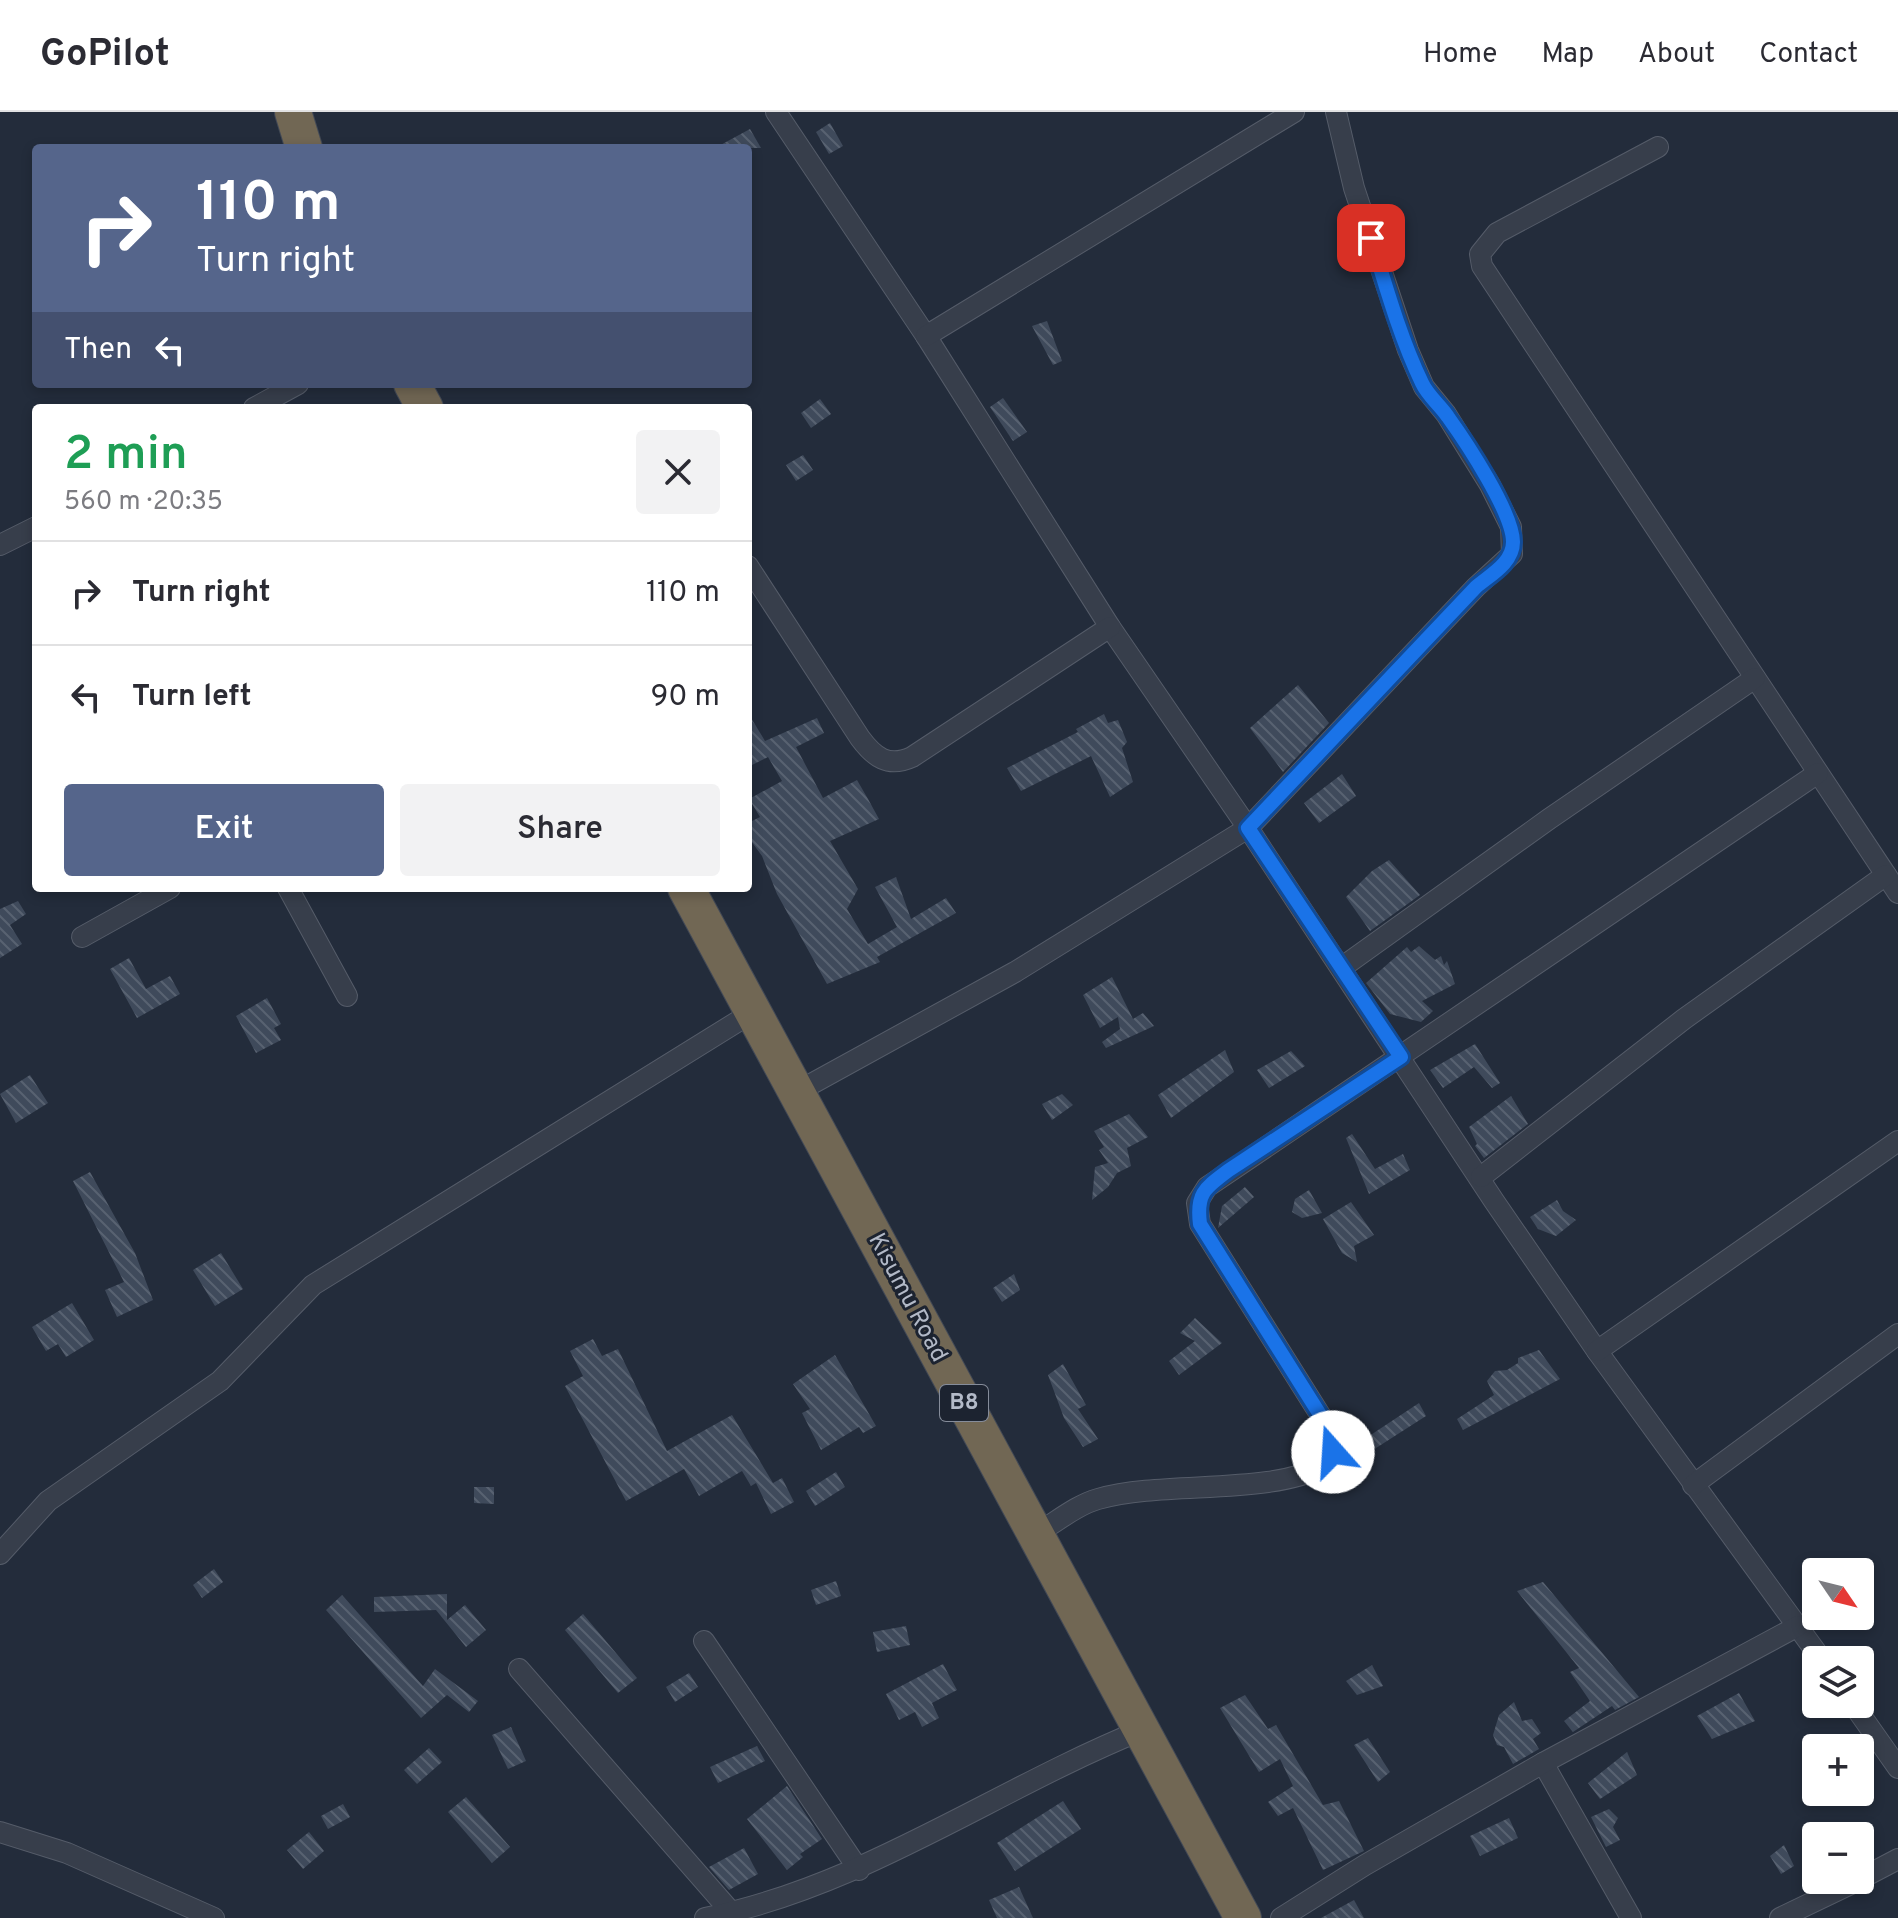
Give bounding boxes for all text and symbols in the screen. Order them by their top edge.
text: GoPilot [40,31,170,80]
text: Home [1423,37,1497,73]
text: Map [1541,37,1594,73]
text: About [1638,37,1715,73]
text: Contact [1759,37,1858,73]
text: 110 m [196,170,341,240]
icon: right [64,176,168,280]
pin [1337,204,1405,272]
icon: arrive [1349,216,1393,260]
text: Turn right [196,239,355,285]
icon: left [148,328,192,372]
text: Then [64,332,132,369]
text: 2 min [64,426,188,486]
button: close [636,430,720,514]
text: 560 m · 20:35 [64,486,223,519]
icon: right [64,571,108,615]
text: Turn right [132,575,270,612]
text: 110 m [646,575,720,612]
icon: left [64,675,108,719]
text: Turn left [132,679,252,716]
text: 90 m [651,679,720,716]
button: Exit [64,784,384,876]
button: Share [400,784,720,876]
street label: Kisumu Road [860,1228,954,1368]
road number: B8 [940,1385,988,1421]
position arrow [1291,1410,1375,1494]
north arrow [1802,1558,1874,1630]
map controls [1802,1558,1874,1894]
button: layers [1802,1646,1874,1718]
button: + [1802,1734,1874,1806]
button: − [1802,1822,1874,1894]

